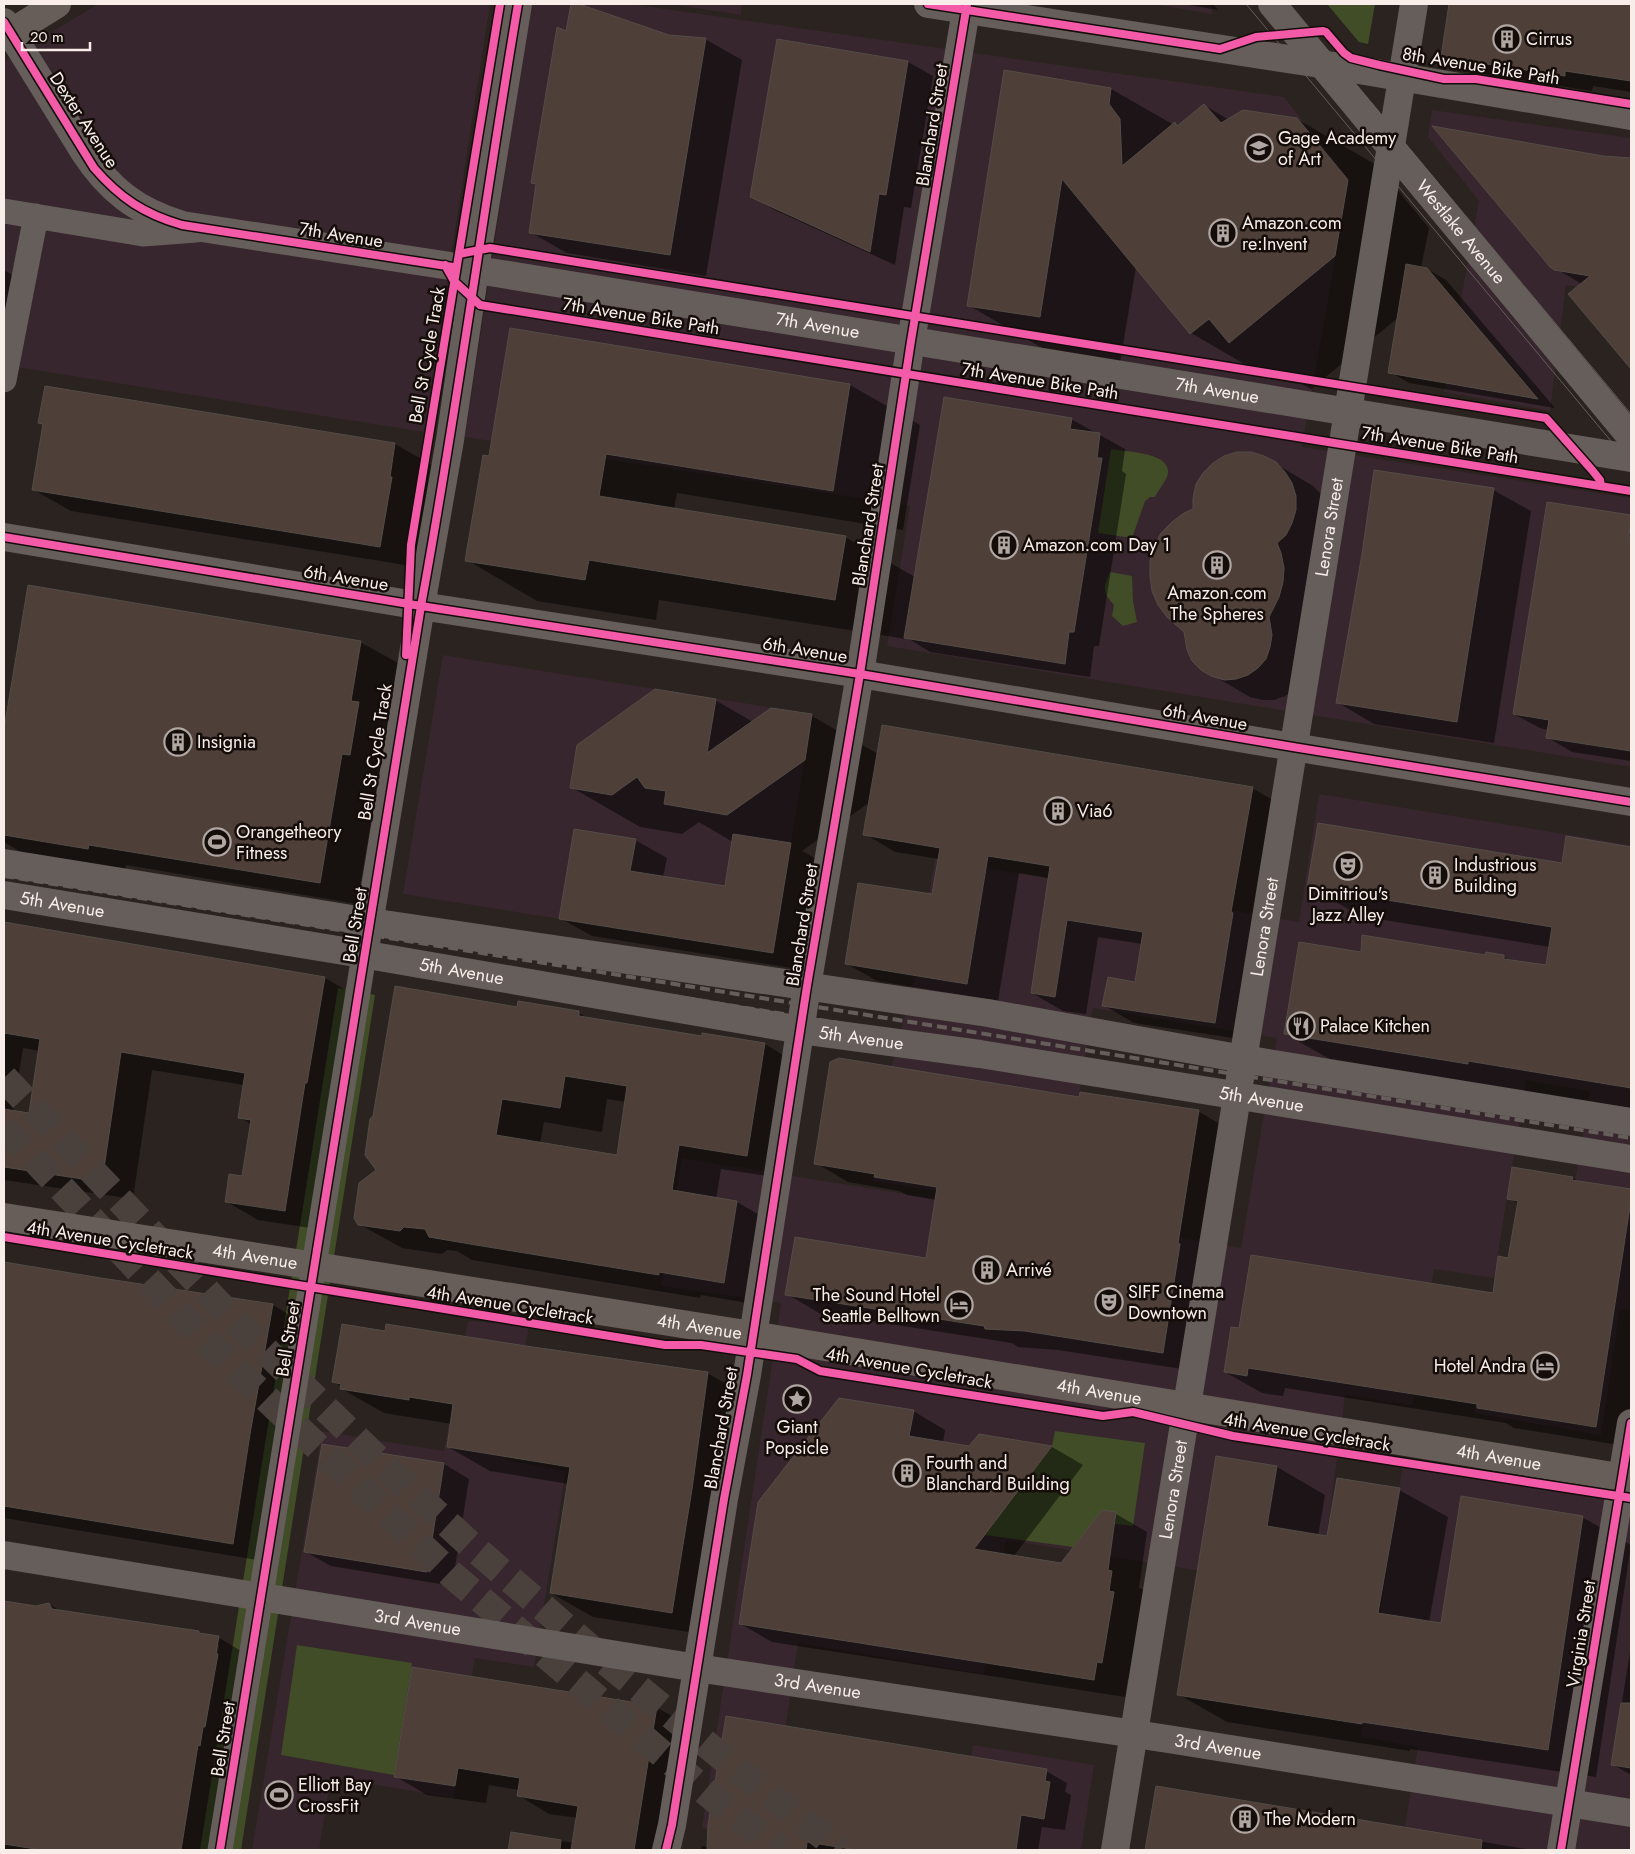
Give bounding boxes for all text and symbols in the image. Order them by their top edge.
scale bar [22,20,90,52]
building icon: Cirrus [1492,24,1522,54]
text: 20 m [30,26,64,48]
place label: Cirrus [1526,26,1572,52]
street label: 8th Avenue Bike Path [1400,41,1562,91]
street label: Blanchard Street [909,61,955,188]
street label: Dexter Avenue [43,67,125,173]
place label: Gage Academy of Art [1278,125,1396,172]
school or university icon: Gage Academy of Art [1244,133,1274,163]
street label: Westlake Avenue [1410,174,1512,290]
place label: Amazon.com re:Invent [1242,210,1342,257]
street label: 7th Avenue [297,216,385,254]
building icon: Amazon.com re:Invent [1208,218,1238,248]
street label: Bell St Cycle Track [402,285,452,425]
street label: 7th Avenue Bike Path [560,291,722,341]
street label: 7th Avenue [774,306,861,345]
street label: 7th Avenue Bike Path [959,356,1121,406]
street label: 7th Avenue [1173,371,1261,410]
street label: 7th Avenue Bike Path [1359,420,1521,470]
street label: Blanchard Street [845,461,891,588]
street label: Lenora Street [1308,475,1350,579]
building icon: Amazon.com Day 1 [989,530,1019,560]
place label: Amazon.com Day 1 [1023,532,1170,558]
building icon: Amazon.com The Spheres [1202,550,1232,580]
street label: 6th Avenue [302,558,390,598]
place label: Amazon.com The Spheres [1167,580,1267,627]
street label: 6th Avenue [761,630,849,670]
street label: Bell St Cycle Track [351,682,399,822]
street label: 6th Avenue [1161,697,1249,737]
building icon: Insignia [163,727,193,757]
place label: Insignia [197,729,256,755]
building icon: Via6 [1043,796,1073,826]
place label: Via6 [1077,798,1113,824]
place label: Orangetheory Fitness [236,819,342,866]
sports icon: Orangetheory Fitness [202,827,232,857]
theatre icon: Dimitriou's Jazz Alley [1333,851,1363,881]
place label: Industrious Building [1454,852,1537,899]
building icon: Industrious Building [1420,860,1450,890]
street label: Blanchard Street [779,861,825,988]
street label: Lenora Street [1244,875,1285,978]
place label: Dimitriou's Jazz Alley [1308,881,1388,928]
street label: 5th Avenue [18,885,106,924]
street label: Bell Street [336,885,374,965]
street label: 5th Avenue [417,951,506,991]
restaurant icon: Palace Kitchen [1286,1011,1316,1041]
place label: Palace Kitchen [1320,1013,1430,1039]
street label: 5th Avenue [817,1019,905,1057]
street label: 5th Avenue [1217,1080,1306,1119]
street label: 4th Avenue Cycletrack [25,1214,195,1266]
street label: 4th Avenue [210,1237,299,1276]
building icon: Arrivé [972,1255,1002,1285]
place label: Arrivé [1006,1257,1052,1283]
street label: 4th Avenue Cycletrack [425,1279,595,1331]
place label: SIFF Cinema Downtown [1128,1279,1224,1326]
place label: The Sound Hotel Seattle Belltown [813,1282,940,1329]
theatre icon: SIFF Cinema Downtown [1094,1287,1124,1317]
hotel icon: The Sound Hotel Seattle Belltown [944,1290,974,1320]
street label: Bell Street [269,1299,307,1379]
street label: 4th Avenue [655,1307,744,1346]
street label: 4th Avenue Cycletrack [824,1341,994,1395]
hotel icon: Hotel Andra [1530,1351,1560,1381]
place label: Hotel Andra [1434,1353,1526,1379]
street label: Blanchard Street [697,1364,745,1491]
street label: 4th Avenue [1055,1372,1144,1412]
place icon: Giant Popsicle [782,1384,812,1414]
street label: 4th Avenue Cycletrack [1222,1406,1392,1458]
place label: Giant Popsicle [765,1414,829,1461]
street label: Lenora Street [1153,1438,1194,1541]
street label: 4th Avenue [1454,1438,1543,1477]
place label: Fourth and Blanchard Building [926,1450,1070,1497]
building icon: Fourth and Blanchard Building [892,1458,922,1488]
street label: Virginia Street [1560,1578,1602,1690]
street label: 3rd Avenue [372,1603,463,1642]
street label: 3rd Avenue [772,1667,863,1706]
street label: Bell Street [204,1699,242,1779]
street label: 3rd Avenue [1172,1727,1263,1767]
place label: Elliott Bay CrossFit [298,1772,371,1819]
sports icon: Elliott Bay CrossFit [264,1780,294,1810]
building icon: The Modern [1230,1804,1260,1834]
place label: The Modern [1264,1806,1356,1832]

